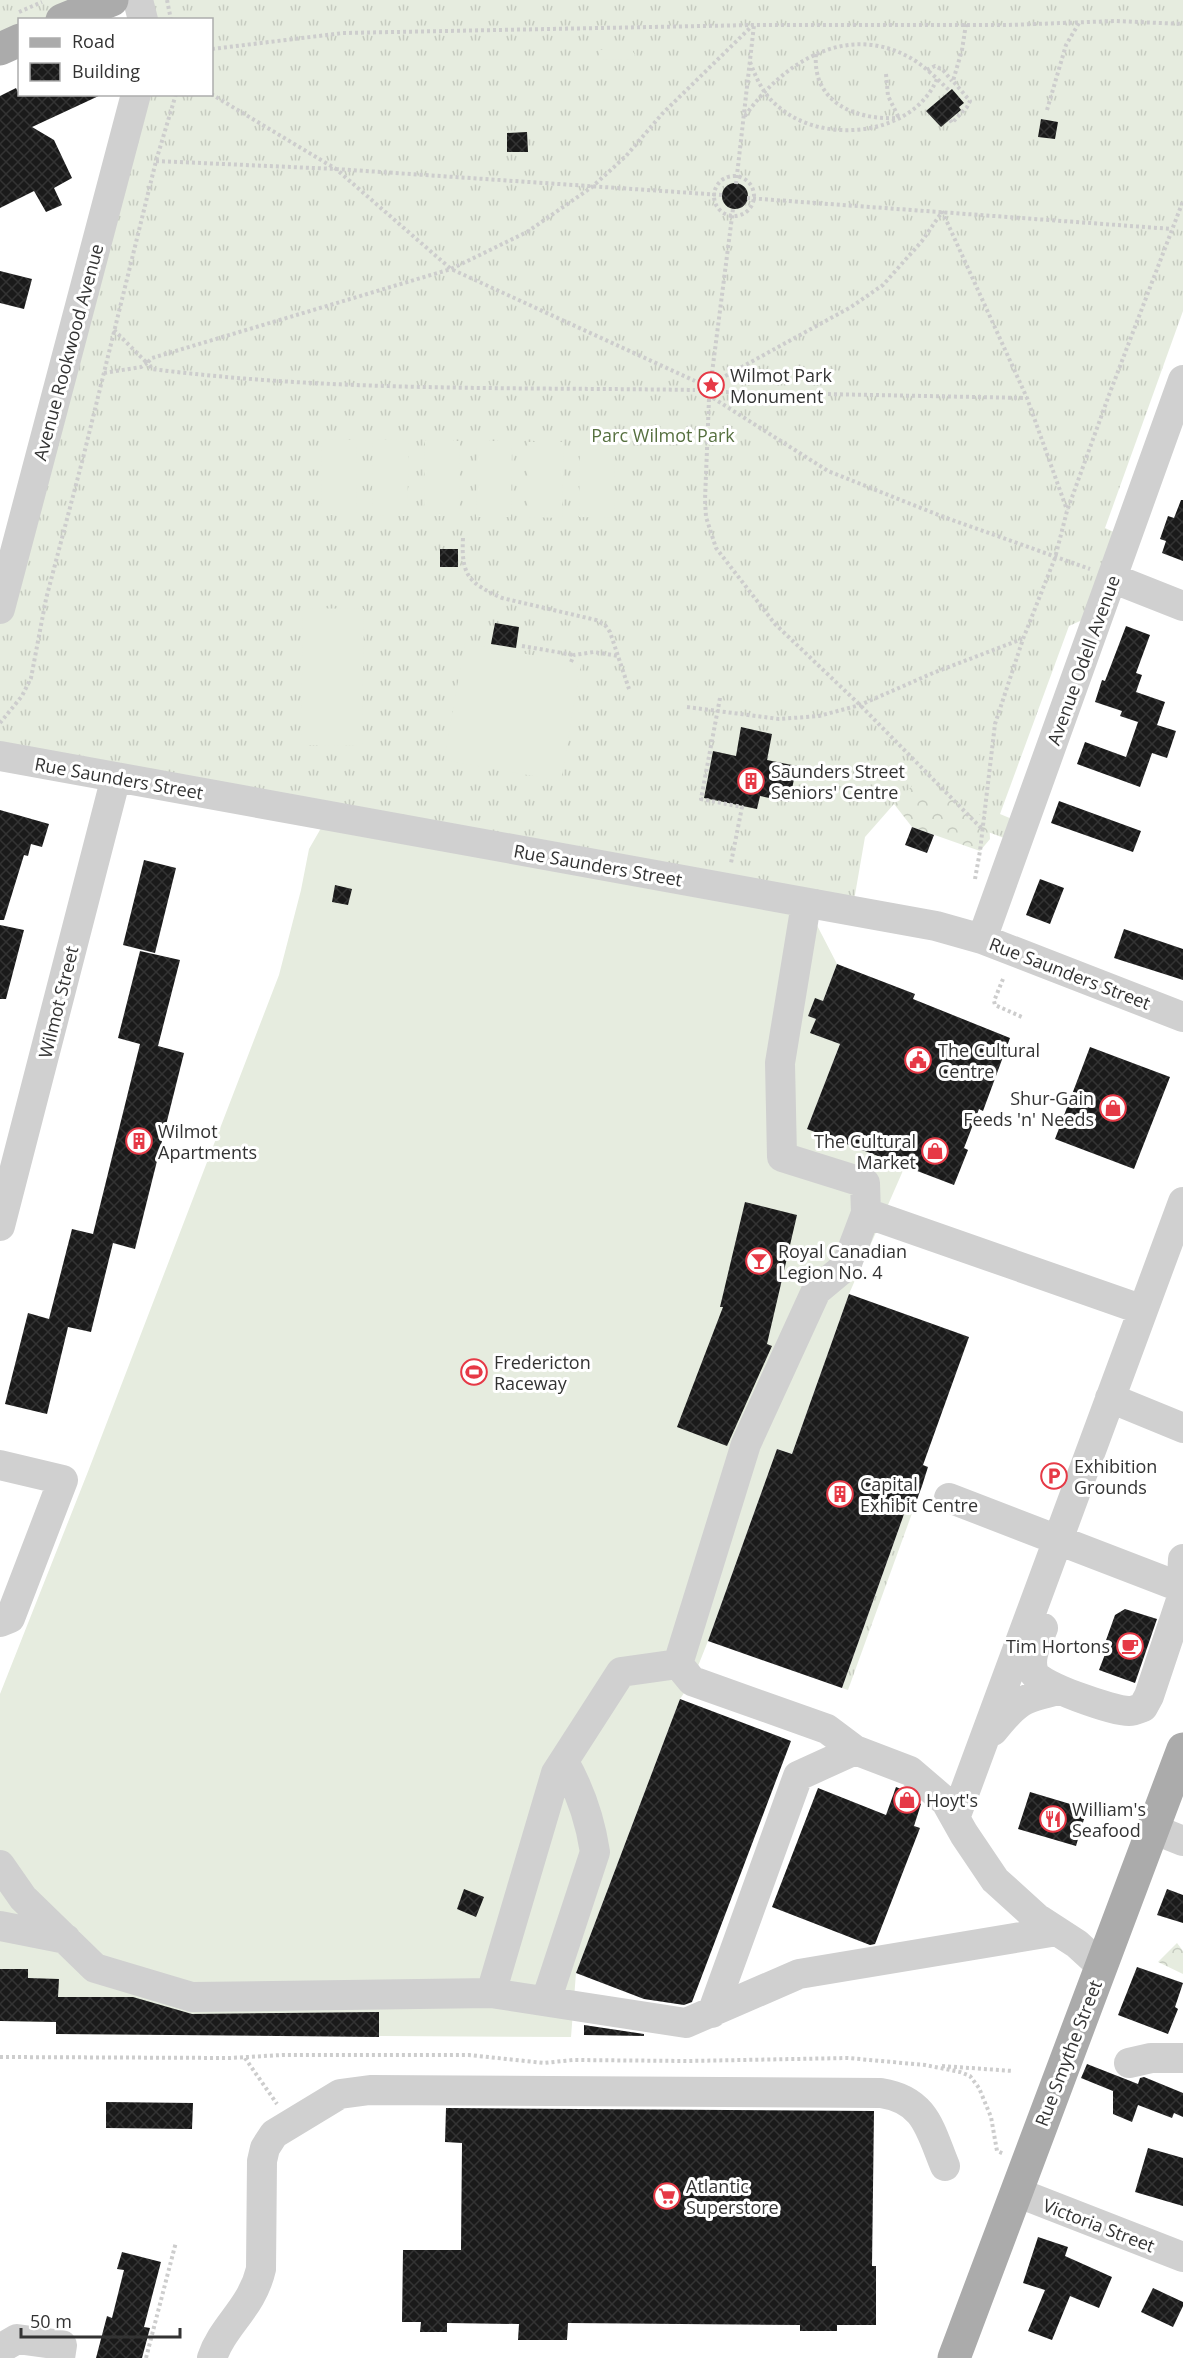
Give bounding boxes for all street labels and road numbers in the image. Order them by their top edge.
street label: Avenue Rookwood Avenue [27,241,109,463]
street label: Avenue Odell Avenue [1041,572,1125,748]
street label: Rue Saunders Street [33,751,205,805]
street label: Rue Saunders Street [512,838,684,892]
street label: Rue Saunders Street [986,931,1154,1015]
street label: Wilmot Street [32,944,84,1060]
street label: Rue Smythe Street [1029,1976,1107,2130]
street label: Victoria Street [1040,2193,1158,2257]

